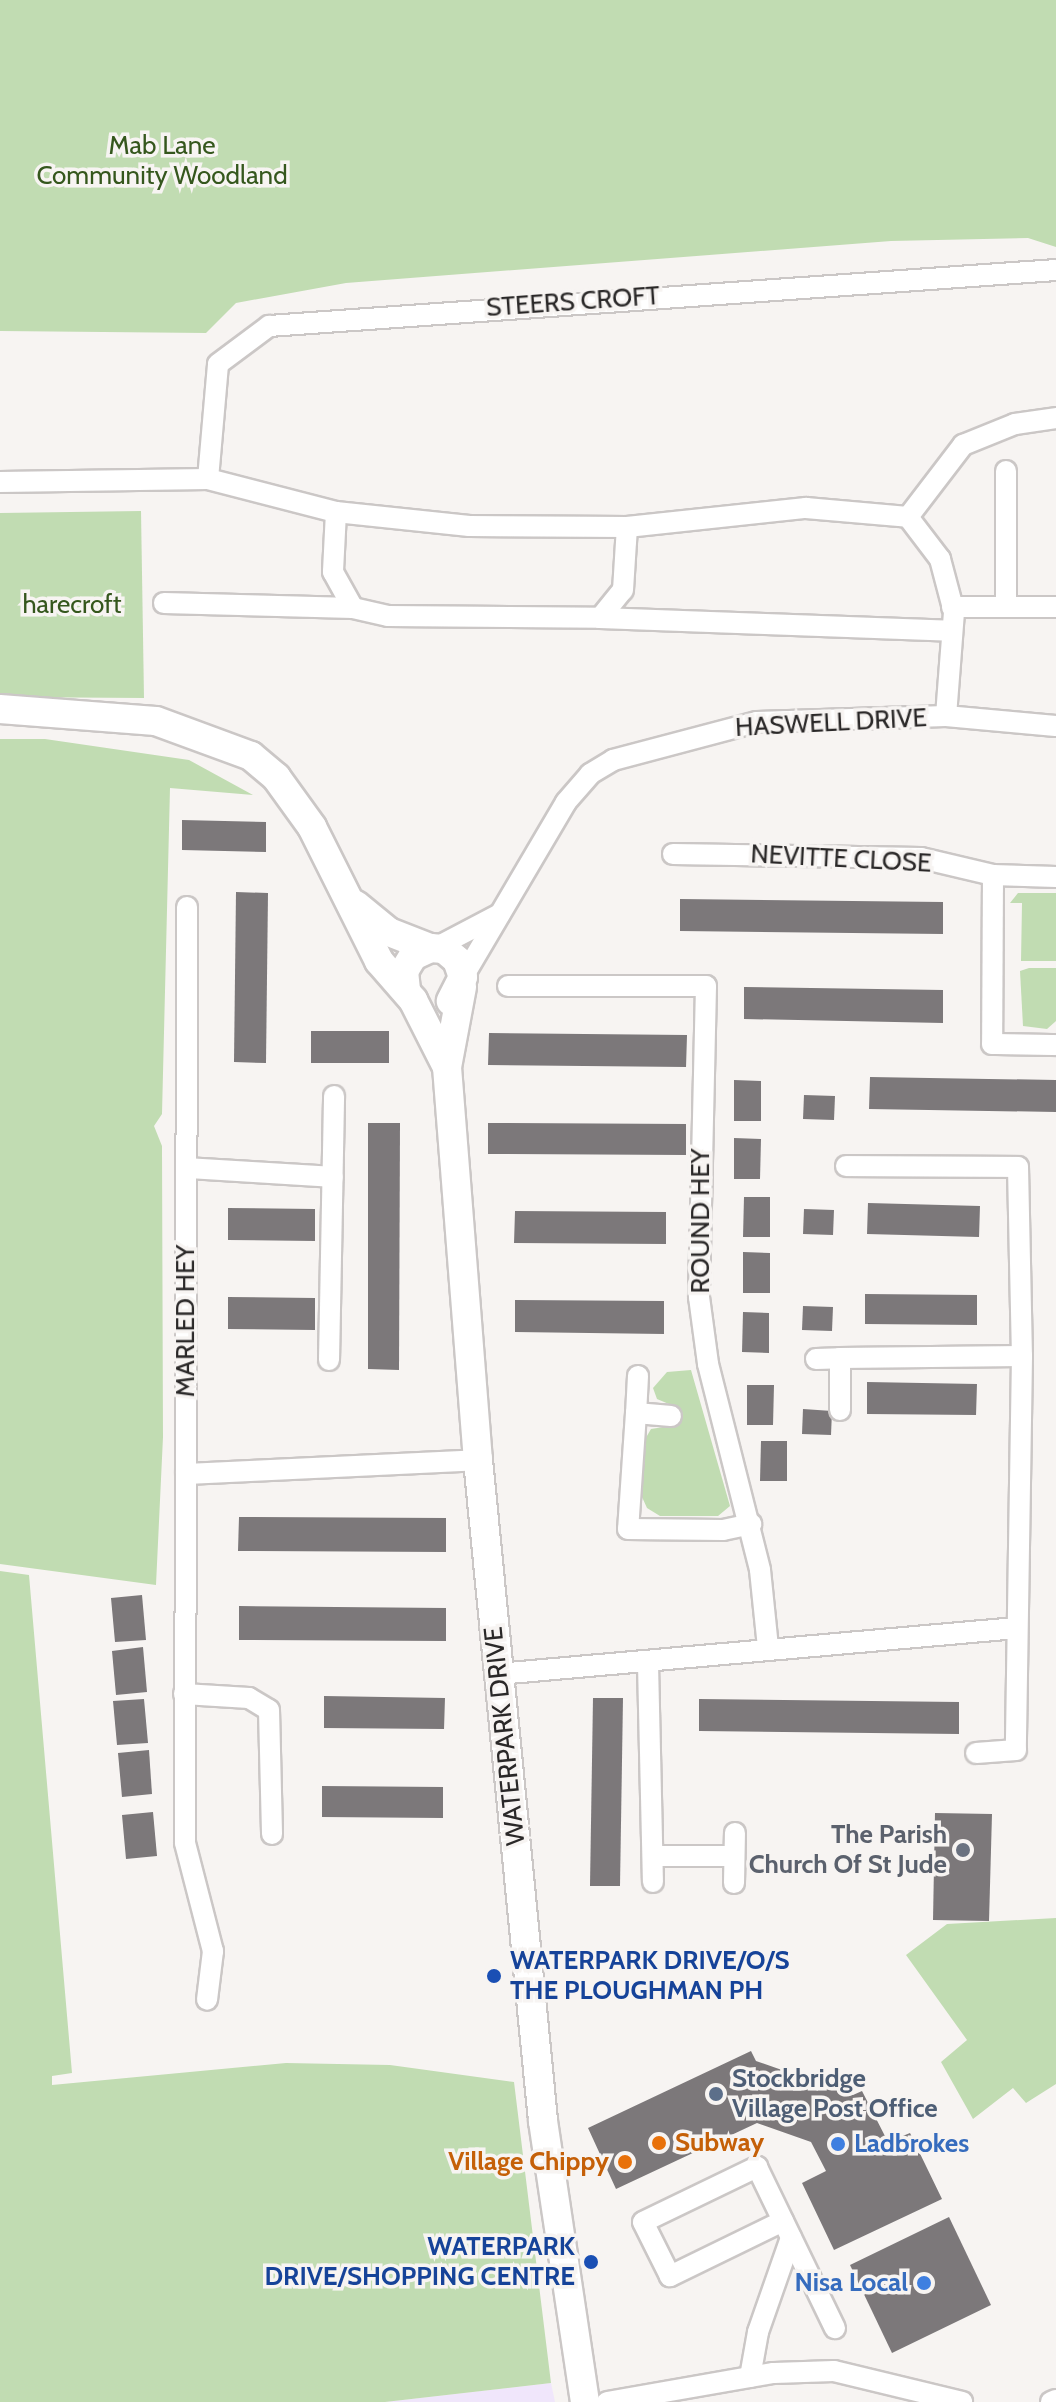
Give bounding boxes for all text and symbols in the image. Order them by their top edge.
park label: Mab Lane Community Woodland [36,130,288,192]
street label: STEERS CROFT [485,280,661,324]
park label: harecroft [23,589,121,621]
street label: HASWELL DRIVE [734,702,928,744]
street label: NEVITTE CLOSE [750,839,932,879]
street label: ROUND HEY [685,1148,717,1294]
street label: MARLED HEY [170,1245,202,1397]
street label: WATERPARK DRIVE [478,1625,532,1847]
place label: The Parish Church Of St Jude [749,1819,947,1880]
marker: The Parish Church Of St Jude [954,1841,972,1859]
place label: WATERPARK DRIVE/O/S THE PLOUGHMAN PH [510,1945,790,2006]
marker: WATERPARK DRIVE/O/S THE PLOUGHMAN PH [485,1967,503,1985]
place label: Stockbridge Village Post Office [732,2063,938,2124]
marker: Stockbridge Village Post Office [707,2085,725,2103]
place label: Subway [675,2127,764,2159]
place label: Ladbrokes [854,2128,969,2160]
marker: Subway [650,2134,668,2152]
marker: Ladbrokes [829,2135,847,2153]
place label: Village Chippy [448,2146,609,2178]
marker: Village Chippy [616,2153,634,2171]
place label: WATERPARK DRIVE/SHOPPING CENTRE [264,2231,575,2292]
marker: WATERPARK DRIVE/SHOPPING CENTRE [582,2253,600,2271]
place label: Nisa Local [795,2267,908,2299]
marker: Nisa Local [915,2274,933,2292]

